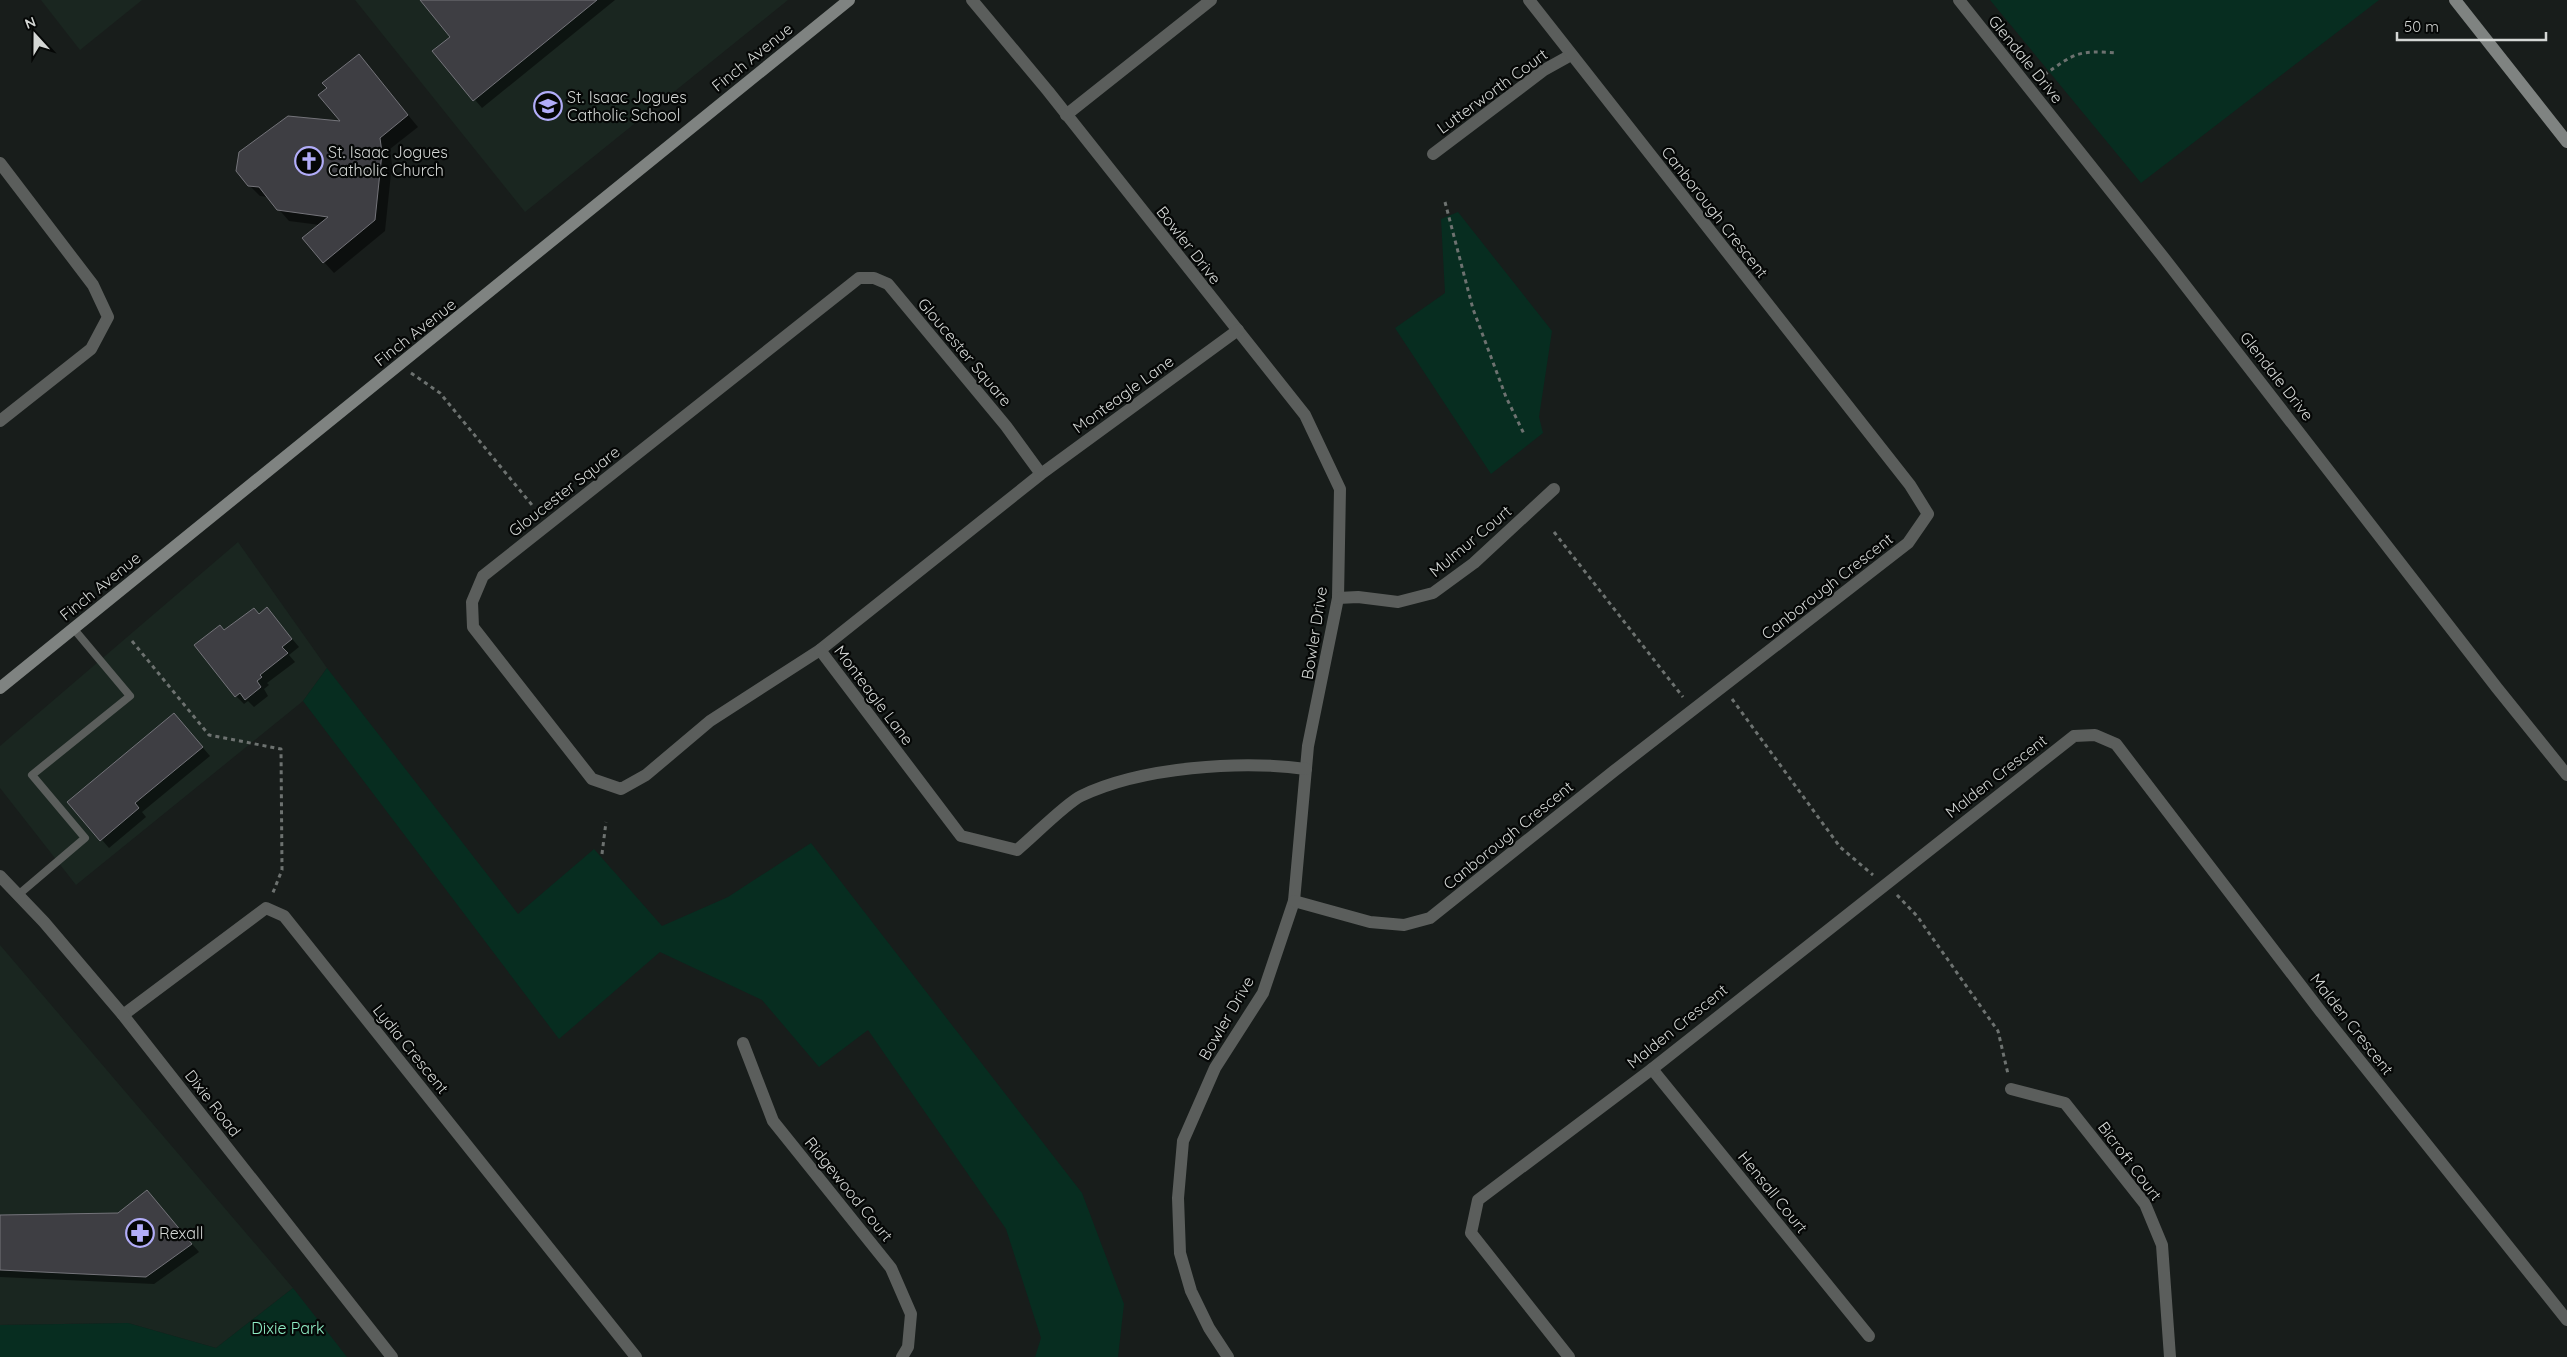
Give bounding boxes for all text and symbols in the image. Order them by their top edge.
north arrow [10,10,60,60]
scale bar [2397,10,2546,42]
street label: Glendale Drive [1984,11,2068,107]
text: N [22,13,38,33]
text: 50 m [2404,17,2439,36]
street label: Finch Avenue [708,18,796,96]
street label: Lutterworth Court [1433,44,1551,138]
place label: St. Isaac Jogues Catholic School [567,87,687,125]
school or university icon: St. Isaac Jogues Catholic School [533,91,563,121]
place label: St. Isaac Jogues Catholic Church [328,142,448,180]
street label: Canborough Crescent [1657,142,1773,282]
church icon: St. Isaac Jogues Catholic Church [294,146,324,176]
street label: Bowler Drive [1152,202,1226,288]
street label: Finch Avenue [370,294,460,370]
street label: Gloucester Square [914,294,1016,410]
street label: Glendale Drive [2236,327,2318,425]
street label: Monteagle Lane [1069,351,1177,437]
street label: Gloucester Square [504,441,624,541]
street label: Mulmur Court [1425,501,1515,581]
street label: Canborough Crescent [1757,528,1897,644]
street label: Finch Avenue [56,547,144,625]
street label: Bowler Drive [1297,585,1331,681]
street label: Monteagle Lane [830,641,918,749]
street label: Malden Crescent [1941,730,2051,822]
street label: Canborough Crescent [1439,776,1577,894]
street label: Malden Crescent [2306,969,2398,1079]
street label: Bowler Drive [1194,972,1258,1064]
street label: Malden Crescent [1623,979,1731,1073]
street label: Lydia Crescent [369,1000,453,1098]
street label: Dixie Road [181,1066,245,1140]
street label: Bicroft Court [2094,1117,2166,1205]
street label: Ridgewood Court [801,1133,897,1245]
street label: Hensall Court [1734,1147,1812,1237]
pharmacy icon: Rexall [125,1218,155,1248]
place label: Rexall [159,1223,203,1243]
park label: Dixie Park [251,1318,325,1338]

